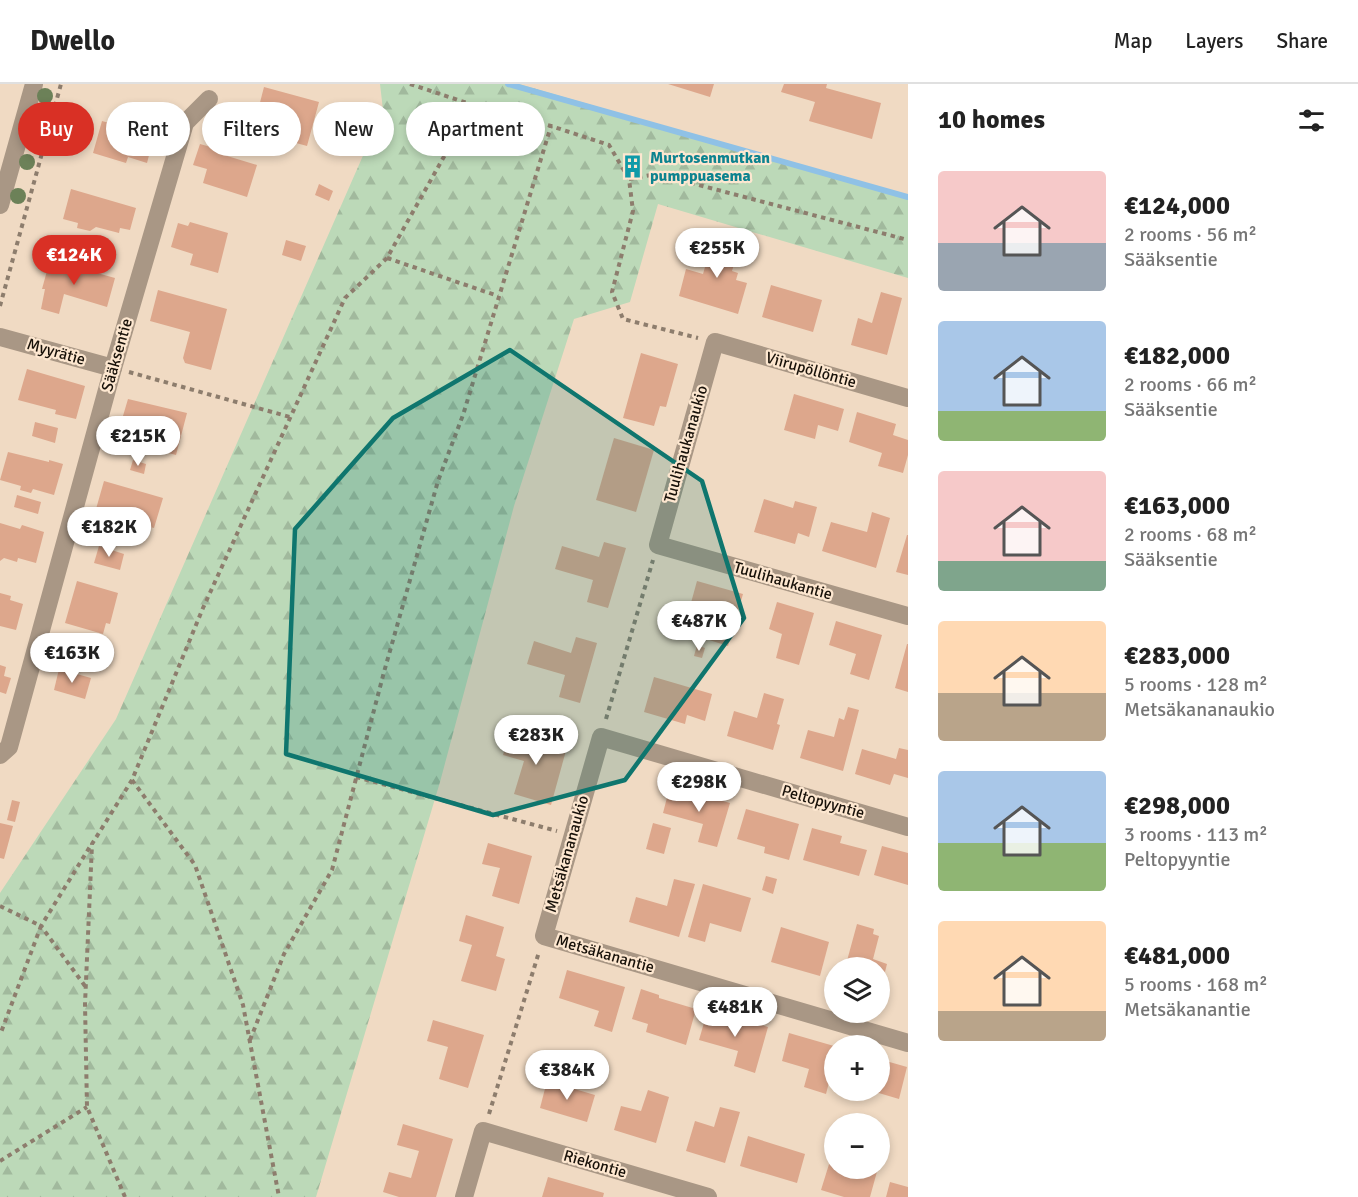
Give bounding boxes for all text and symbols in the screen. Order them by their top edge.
text: Dwello [30,24,115,58]
text: Map [1114,28,1152,54]
text: Layers [1185,28,1243,54]
text: Share [1276,28,1328,54]
chip: Buy [18,102,94,156]
chip: Rent [106,102,190,156]
chip: Filters [202,102,301,156]
chip: New [313,102,394,156]
chip: Apartment [406,102,545,156]
text: 10 homes [938,104,1045,136]
icon: filters [1295,104,1328,137]
place label: Murtosenmutkan pumppuasema [650,148,770,186]
building icon: Murtosenmutkan pumppuasema [619,154,645,180]
text: €124,000 [1124,190,1230,222]
icon: home [986,195,1058,267]
text: 2 rooms · 56 m² [1124,222,1257,247]
pin: €255K [675,228,759,279]
pin: €124K [32,235,116,286]
text: €255K [689,235,745,260]
text: €124K [46,242,102,267]
text: Sääksentie [1124,247,1218,272]
street label: Sääksentie [97,316,137,394]
street label: Myyrätie [25,334,87,370]
text: €182,000 [1124,340,1230,372]
icon: home [986,345,1058,417]
street label: Viirupöllöntie [763,348,859,392]
text: 2 rooms · 66 m² [1124,372,1257,397]
street label: Tuulihaukanaukio [660,383,712,505]
text: Sääksentie [1124,397,1218,422]
pin: €215K [96,416,180,467]
text: €215K [110,423,166,448]
text: €163,000 [1124,490,1230,522]
icon: home [986,495,1058,567]
pin: €182K [67,507,151,558]
text: €182K [81,514,137,539]
text: 2 rooms · 68 m² [1124,522,1257,547]
text: Sääksentie [1124,547,1218,572]
street label: Tuulihaukantie [731,557,835,605]
pin: €487K [657,601,741,652]
text: €487K [671,608,727,633]
pin: €163K [30,633,114,684]
text: €163K [44,640,100,665]
text: €283,000 [1124,640,1230,672]
icon: home [986,645,1058,717]
text: 5 rooms · 128 m² [1124,672,1268,697]
text: Metsäkananaukio [1124,697,1275,722]
pin: €283K [494,715,578,766]
text: €283K [508,722,564,747]
pin: €298K [657,762,741,813]
text: €298K [671,769,727,794]
street label: Peltopyyntie [779,781,867,823]
text: €298,000 [1124,790,1230,822]
street label: Metsäkananaukio [541,793,593,915]
icon: home [986,795,1058,867]
text: 3 rooms · 113 m² [1124,822,1268,847]
text: Peltopyyntie [1124,847,1231,872]
street label: Metsäkanantie [553,930,657,978]
text: €481,000 [1124,940,1230,972]
icon: home [986,945,1058,1017]
map controls [824,957,890,1179]
button: layers [824,957,890,1023]
text: 5 rooms · 168 m² [1124,972,1268,997]
pin: €481K [693,987,777,1038]
text: €481K [707,994,763,1019]
text: Metsäkanantie [1124,997,1251,1022]
button: + [824,1035,890,1101]
pin: €384K [525,1050,609,1101]
text: €384K [539,1057,595,1082]
button: − [824,1113,890,1179]
street label: Riekontie [561,1145,629,1183]

